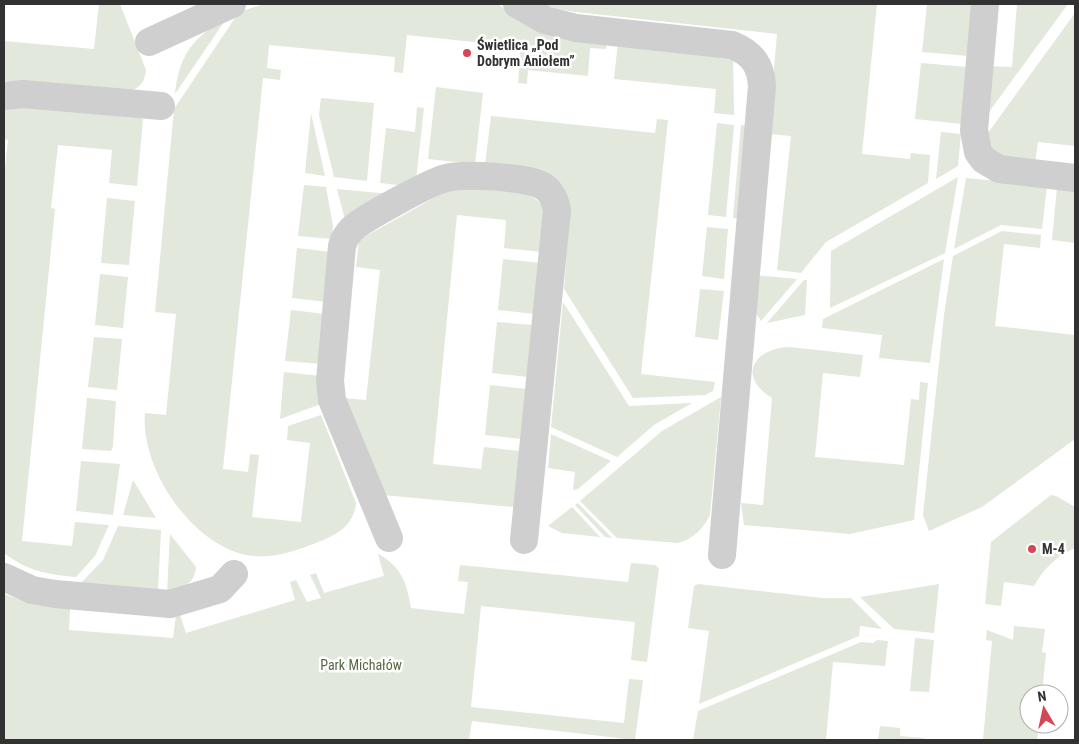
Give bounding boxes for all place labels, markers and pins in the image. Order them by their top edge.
place label: Świetlica „Pod Dobrym Aniołem” [477,36,575,69]
marker: Świetlica „Pod Dobrym Aniołem” [461,47,473,59]
place label: M-4 [1042,541,1065,557]
marker: M-4 [1026,543,1038,555]

